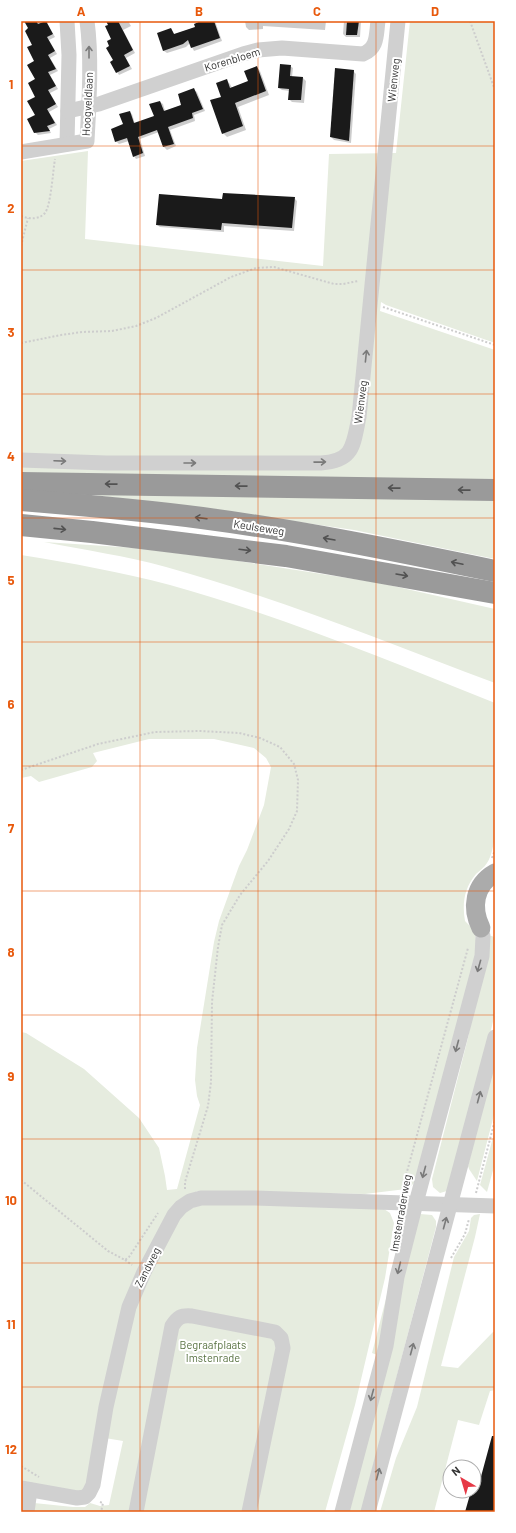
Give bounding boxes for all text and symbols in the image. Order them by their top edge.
text: A [77,3,86,19]
text: B [195,3,203,19]
text: C [313,3,321,19]
text: D [431,3,439,19]
street label: Korenbloem [202,44,262,74]
one-way arrow [85,46,93,59]
street label: Wienweg [384,58,402,102]
street label: Hoogveldlaan [79,72,95,136]
text: 1 [9,76,13,92]
text: 2 [7,200,15,216]
text: 3 [7,324,15,340]
one-way arrow [362,350,369,363]
street label: Wienweg [351,379,369,424]
text: 4 [7,448,15,464]
one-way arrow [53,457,66,465]
one-way arrow [183,459,196,467]
one-way arrow [313,459,326,466]
one-way arrow [105,480,118,488]
one-way arrow [235,482,248,490]
one-way arrow [388,485,401,492]
one-way arrow [458,486,471,494]
one-way arrow [195,514,208,522]
street label: Keulseweg [233,517,285,537]
one-way arrow [53,525,66,532]
one-way arrow [323,534,336,542]
one-way arrow [238,546,251,554]
one-way arrow [451,559,464,567]
text: 5 [7,572,15,588]
one-way arrow [395,572,408,580]
text: 6 [8,696,15,712]
text: 7 [8,820,15,836]
text: 8 [7,944,15,960]
one-way arrow [475,960,482,973]
one-way arrow [453,1039,460,1052]
text: 9 [8,1068,15,1084]
one-way arrow [476,1091,483,1104]
one-way arrow [420,1165,427,1178]
street label: Imstenraderweg [387,1173,413,1253]
text: 10 [5,1192,17,1208]
one-way arrow [442,1217,450,1230]
street label: Zandweg [131,1245,163,1289]
one-way arrow [395,1262,403,1275]
text: 11 [6,1316,16,1332]
park label: Begraafplaats Imstenrade [180,1338,246,1364]
one-way arrow [409,1342,416,1355]
one-way arrow [368,1389,376,1402]
text: 12 [5,1441,17,1457]
north arrow [442,1459,482,1499]
text: N [449,1463,462,1478]
one-way arrow [375,1468,383,1481]

